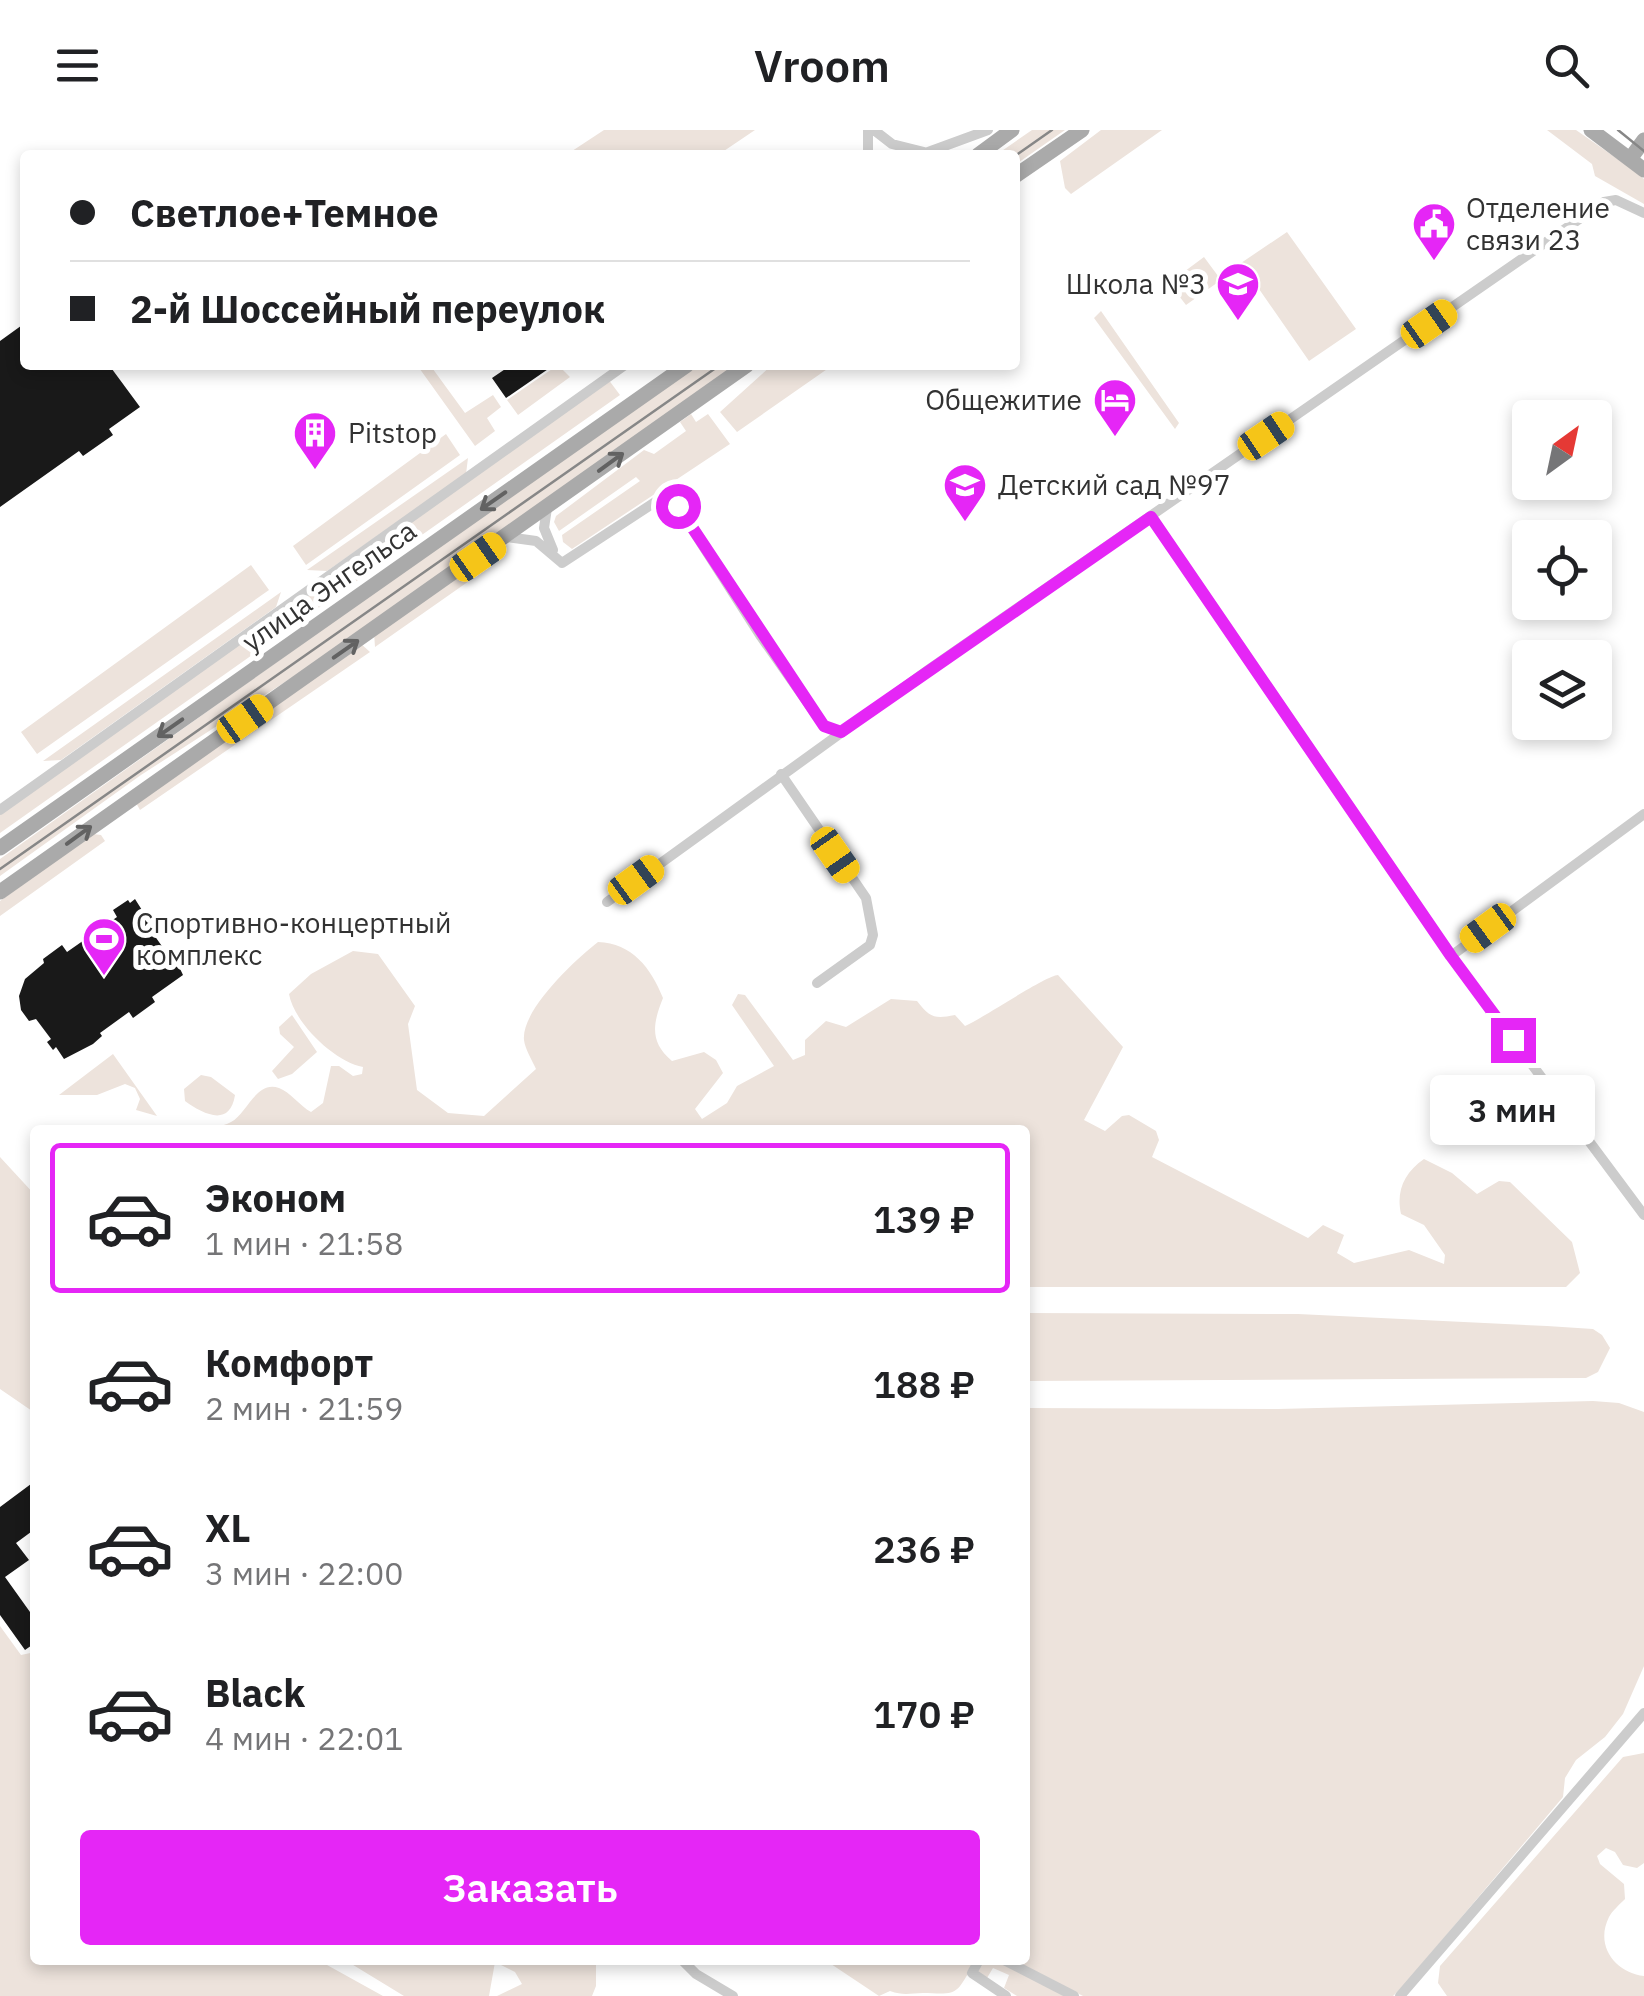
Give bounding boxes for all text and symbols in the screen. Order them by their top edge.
text: Vroom [754,36,890,94]
icon: menu [50,38,105,93]
icon: search [1539,38,1594,93]
text: Светлое+Темное [130,188,439,237]
place label: Отделение связи 23 [1466,189,1610,258]
public building icon: Отделение связи 23 [1411,201,1457,262]
school or university icon: Школа №3 [1215,261,1261,322]
place label: Школа №3 [1066,265,1206,302]
text: 2-й Шоссейный переулок [130,284,605,333]
car [1396,295,1462,353]
hotel icon: Общежитие [1092,377,1138,438]
place label: Общежитие [925,381,1082,418]
north arrow [1512,400,1612,500]
map controls [1512,400,1612,740]
car [1233,407,1299,465]
building icon: Pitstop [292,410,338,471]
place label: Pitstop [348,414,437,451]
one-way arrow [597,452,624,473]
school or university icon: Детский сад №97 [942,462,988,523]
place label: Детский сад №97 [998,466,1230,503]
route start [656,484,701,529]
one-way arrow [480,490,507,511]
street label: улица Энгельса [234,512,423,659]
button: locate [1512,520,1612,620]
car [445,528,511,586]
one-way arrow [331,639,359,660]
button: layers [1512,640,1612,740]
car [212,690,278,748]
one-way arrow [156,717,184,738]
car [806,822,864,888]
one-way arrow [65,825,92,846]
car [603,850,669,910]
car [1455,898,1521,958]
place label: Спортивно-концертный комплекс [136,904,452,973]
sports icon: Спортивно-концертный комплекс [81,916,127,977]
route end [1491,1018,1536,1063]
callout: 3 мин [1430,1075,1596,1145]
text: 3 мин [1468,1089,1557,1131]
icon: car [85,1173,175,1263]
text: Эконом [205,1173,346,1222]
text: 139 ₽ [873,1194,975,1243]
text: 1 мин · 21:58 [205,1222,403,1264]
icon: car [85,1338,175,1428]
text: Комфорт [205,1338,373,1387]
text: 188 ₽ [873,1359,975,1408]
text: 2 мин · 21:59 [205,1387,403,1429]
icon: car [85,1503,175,1593]
text: XL [205,1503,251,1552]
text: 236 ₽ [873,1524,975,1573]
text: 3 мин · 22:00 [205,1552,403,1594]
icon: car [85,1668,175,1758]
text: Black [205,1668,305,1717]
text: 170 ₽ [873,1689,975,1738]
text: 4 мин · 22:01 [205,1717,403,1759]
button: Заказать [80,1830,980,1945]

